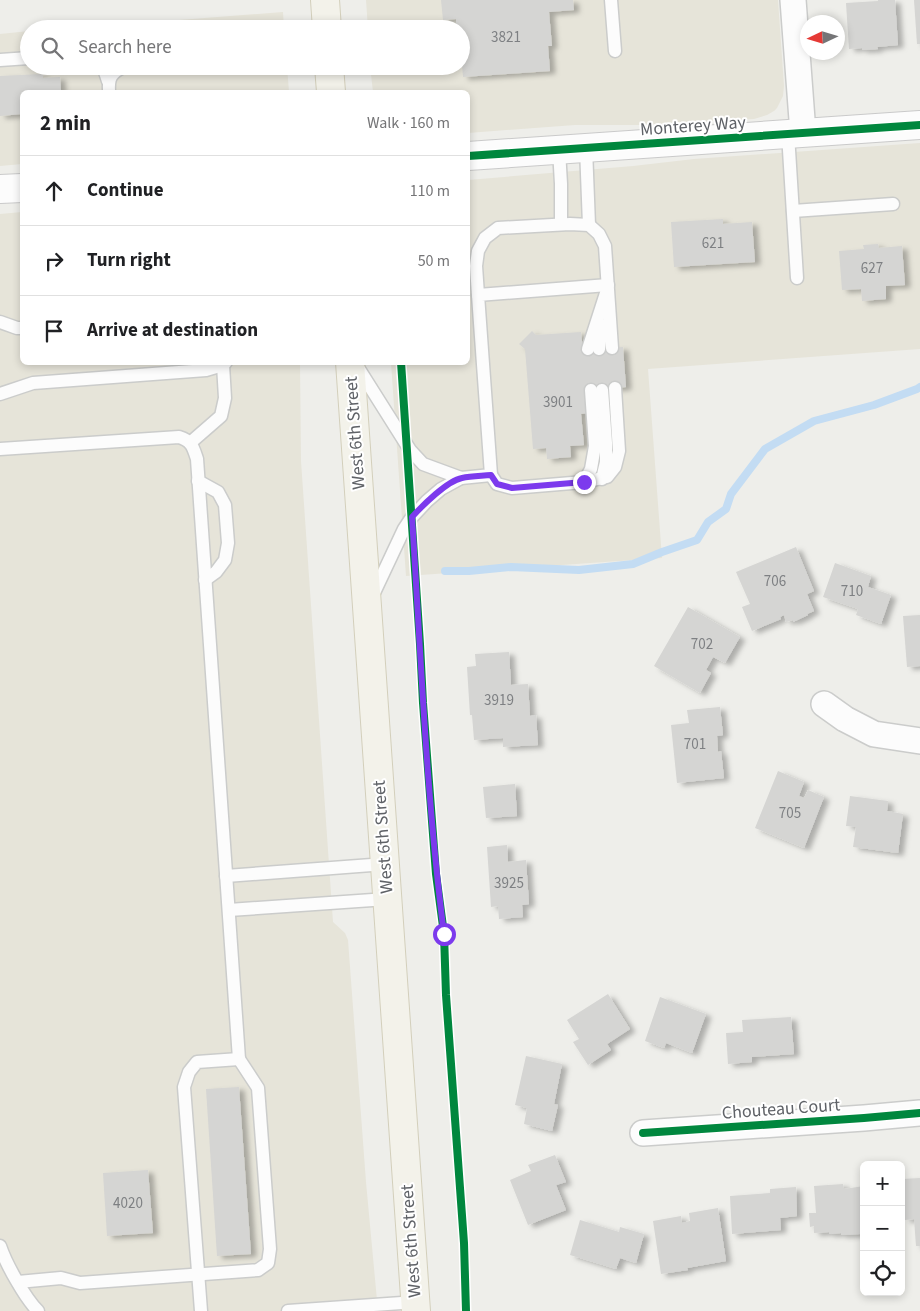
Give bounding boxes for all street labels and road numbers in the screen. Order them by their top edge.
street label: Monterey Way [639,110,747,142]
street label: West 6th Street [339,376,371,490]
street label: West 6th Street [367,780,399,894]
street label: Chouteau Court [721,1092,841,1126]
street label: West 6th Street [395,1184,427,1298]

